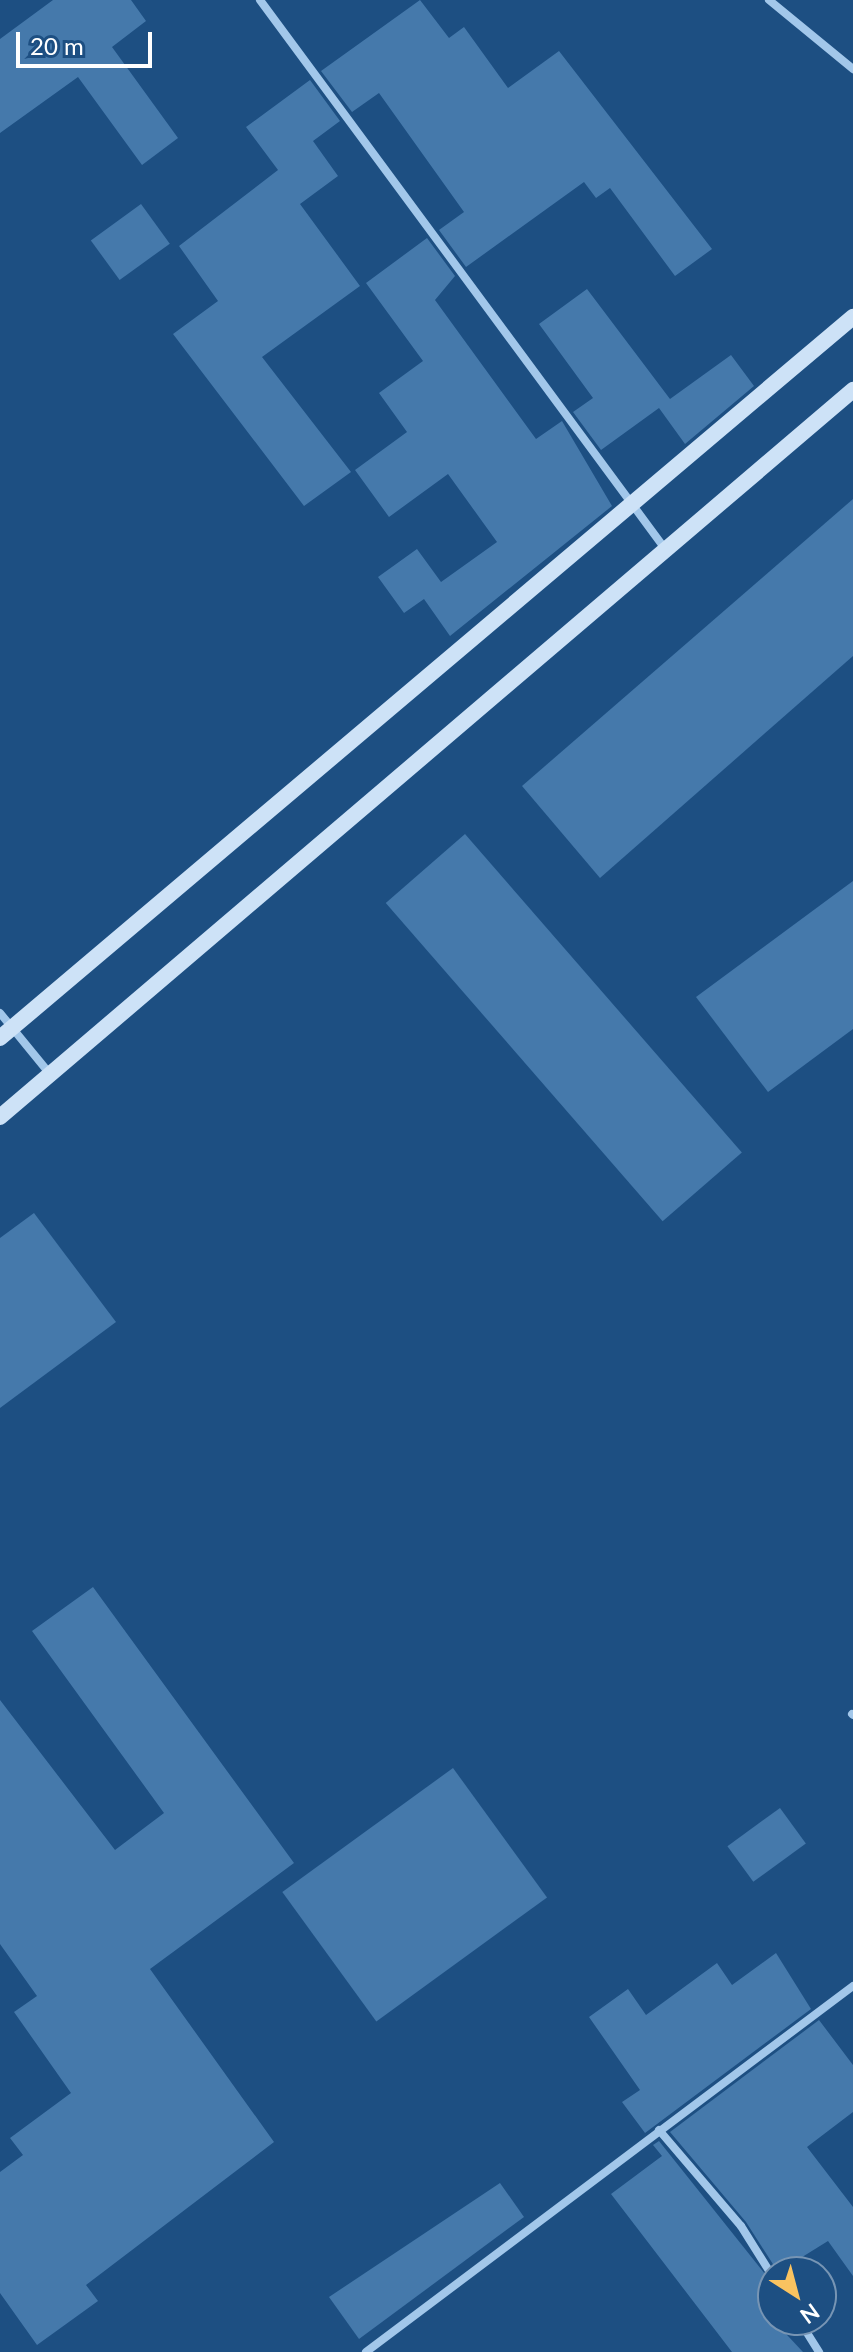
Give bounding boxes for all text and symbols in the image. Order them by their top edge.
scale bar [20,16,156,66]
text: 20 m [30,31,84,60]
north arrow [757,2256,837,2336]
text: N [795,2298,825,2330]

